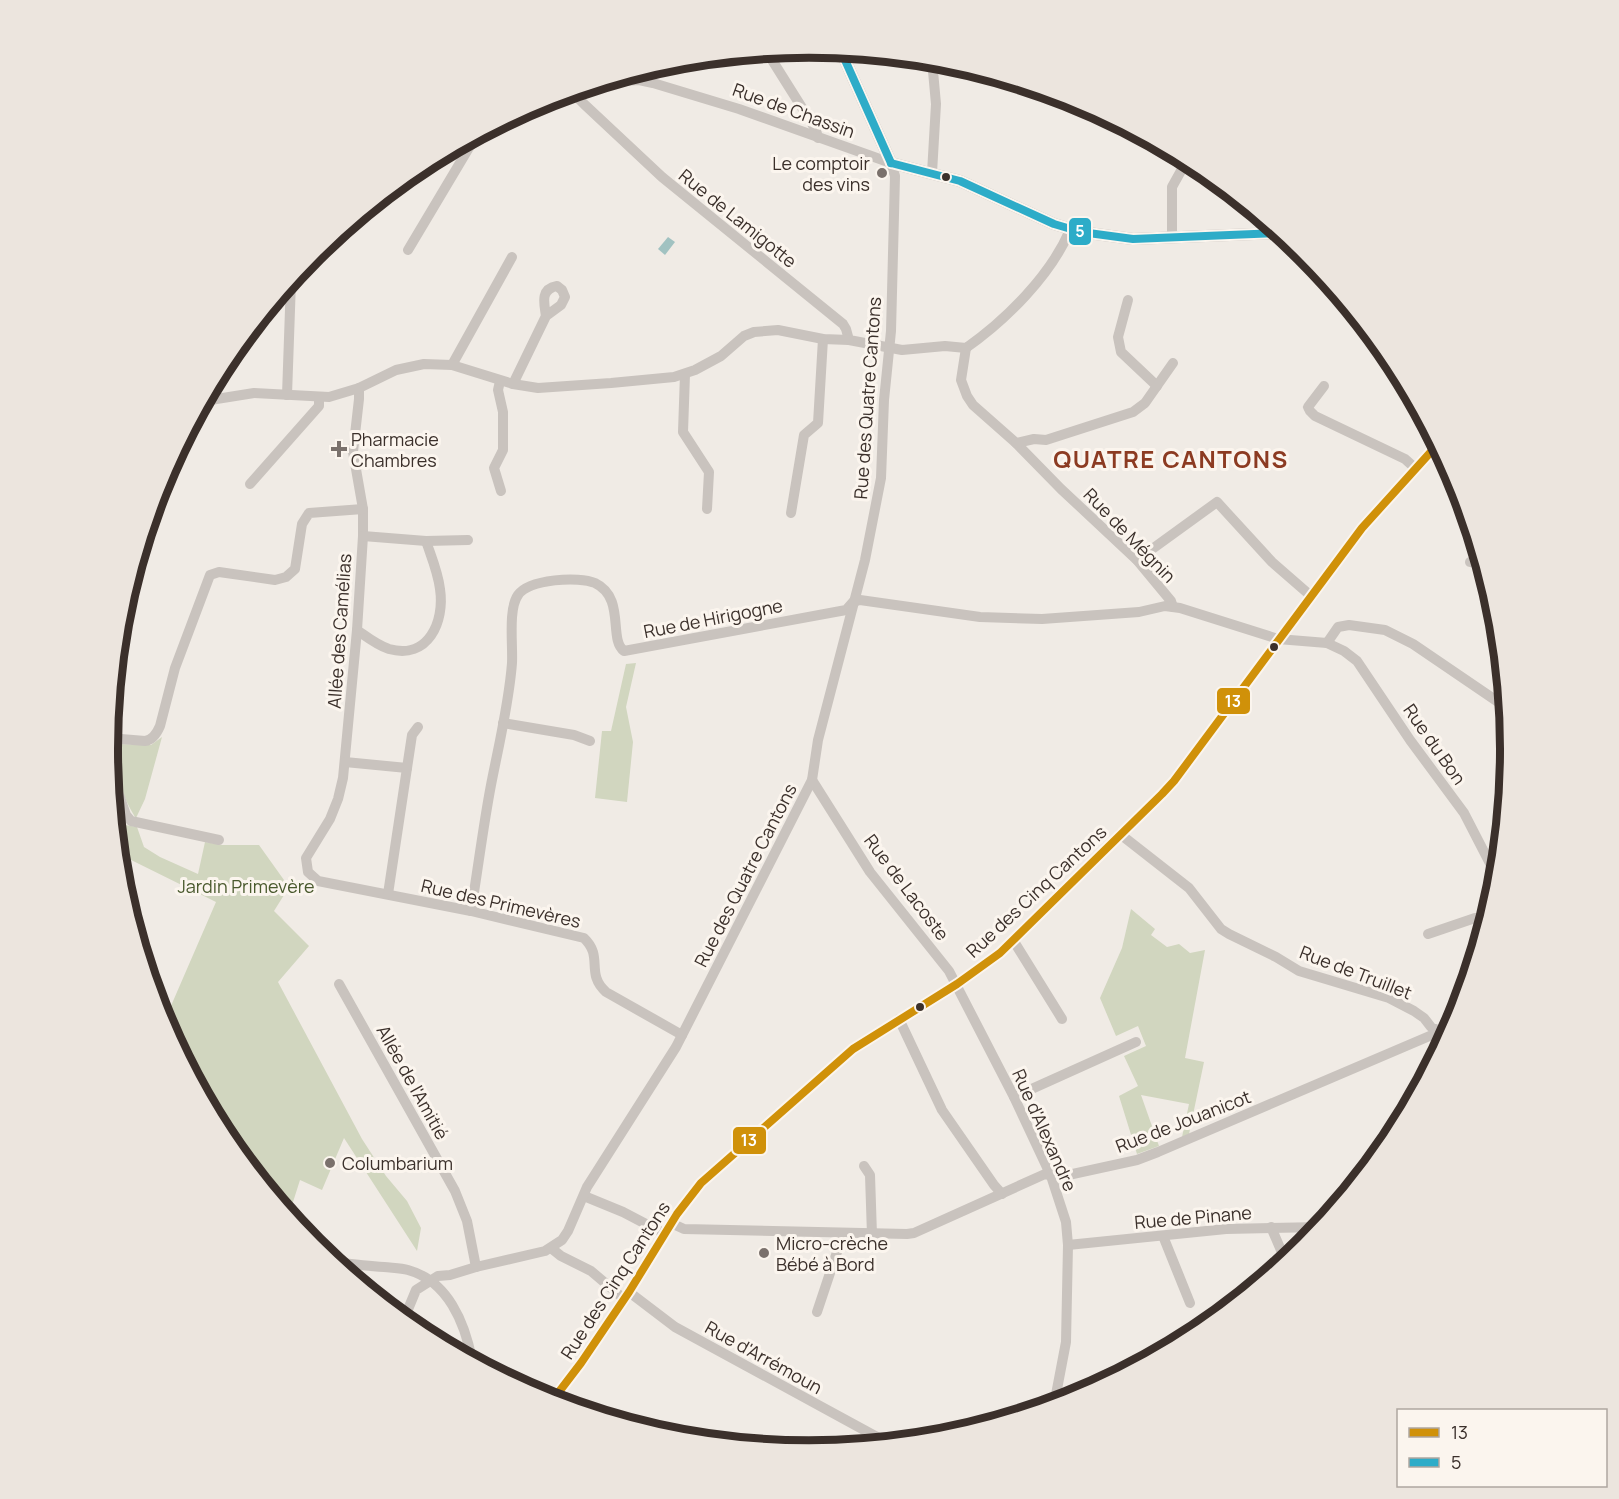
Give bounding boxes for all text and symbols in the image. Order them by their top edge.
street label: Rue de Chassin [730,77,858,143]
place label: Le comptoir des vins [772,151,871,196]
street label: Rue de Lamigotte [674,163,802,273]
marker: Le comptoir des vins [875,166,889,180]
unlabelled marker [940,171,952,183]
line badge: 5 [1068,217,1092,246]
text: 5 [1075,220,1085,242]
street label: Rue des Quatre Cantons [848,296,886,500]
place label: Pharmacie Chambres [351,427,439,472]
marker: Pharmacie Chambres [332,442,346,456]
district label: QUATRE CANTONS [1053,442,1289,475]
street label: Rue de Mégnin [1079,482,1181,588]
street label: Allée des Camélias [322,553,356,709]
street label: Rue de Hirigogne [641,593,785,643]
unlabelled marker [1268,641,1280,653]
line badge: 13 [1216,687,1251,715]
text: 13 [1225,690,1241,712]
street label: Rue du Bon [1398,699,1472,789]
street label: Rue des Quatre Cantons [688,779,802,971]
street label: Rue des Cinq Cantons [961,820,1111,962]
street label: Rue de Lacoste [859,829,955,945]
street label: Rue des Primevères [419,873,583,933]
park label: Jardin Primevère [177,874,315,898]
street label: Rue de Truillet [1296,940,1416,1004]
unlabelled marker [914,1001,926,1013]
street label: Allée de l'Amitié [372,1020,454,1144]
street label: Rue d'Alexandre [1007,1065,1083,1195]
street label: Rue de Jouanicot [1112,1084,1254,1158]
line badge: 13 [732,1126,767,1155]
text: 13 [741,1129,757,1151]
place label: Columbarium [342,1151,453,1175]
marker: Columbarium [323,1156,337,1170]
street label: Rue des Cinq Cantons [555,1196,675,1364]
street label: Rue de Pinane [1133,1200,1253,1234]
place label: Micro-crèche Bébé à Bord [776,1231,888,1276]
marker: Micro-crèche Bébé à Bord [757,1246,771,1260]
street label: Rue d'Arrémoun [701,1315,827,1399]
legend [1397,1409,1607,1487]
text: 13 [1451,1420,1468,1444]
text: 5 [1451,1450,1461,1474]

